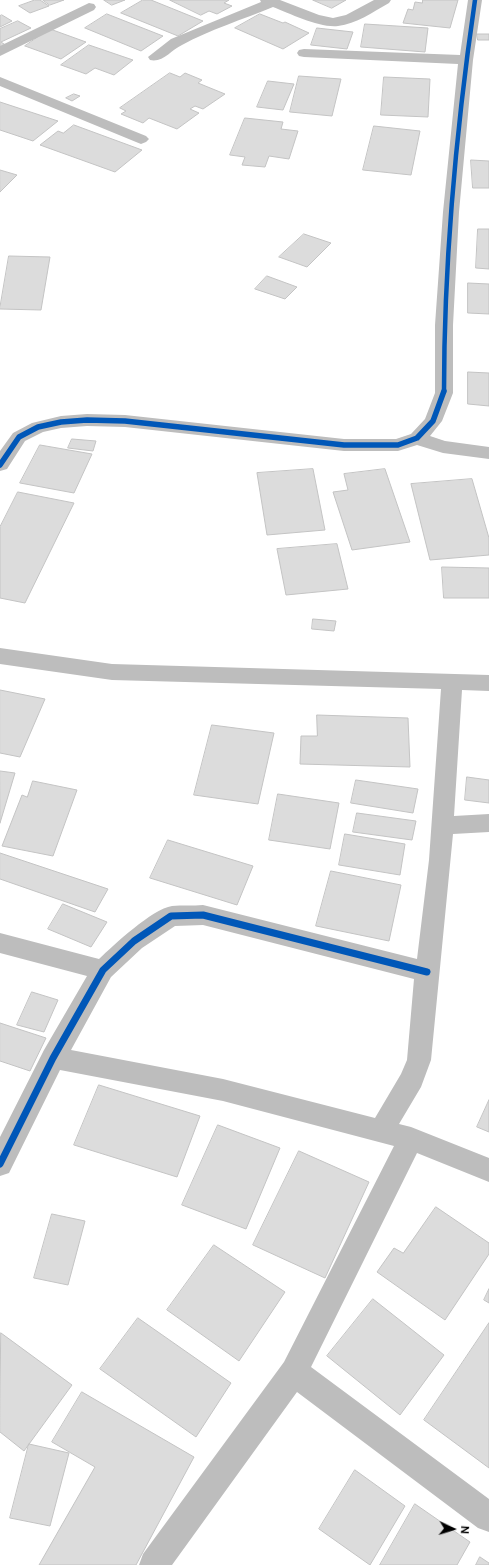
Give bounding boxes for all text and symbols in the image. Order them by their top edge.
north arrow [433,1509,473,1549]
text: N [458,1525,472,1534]

